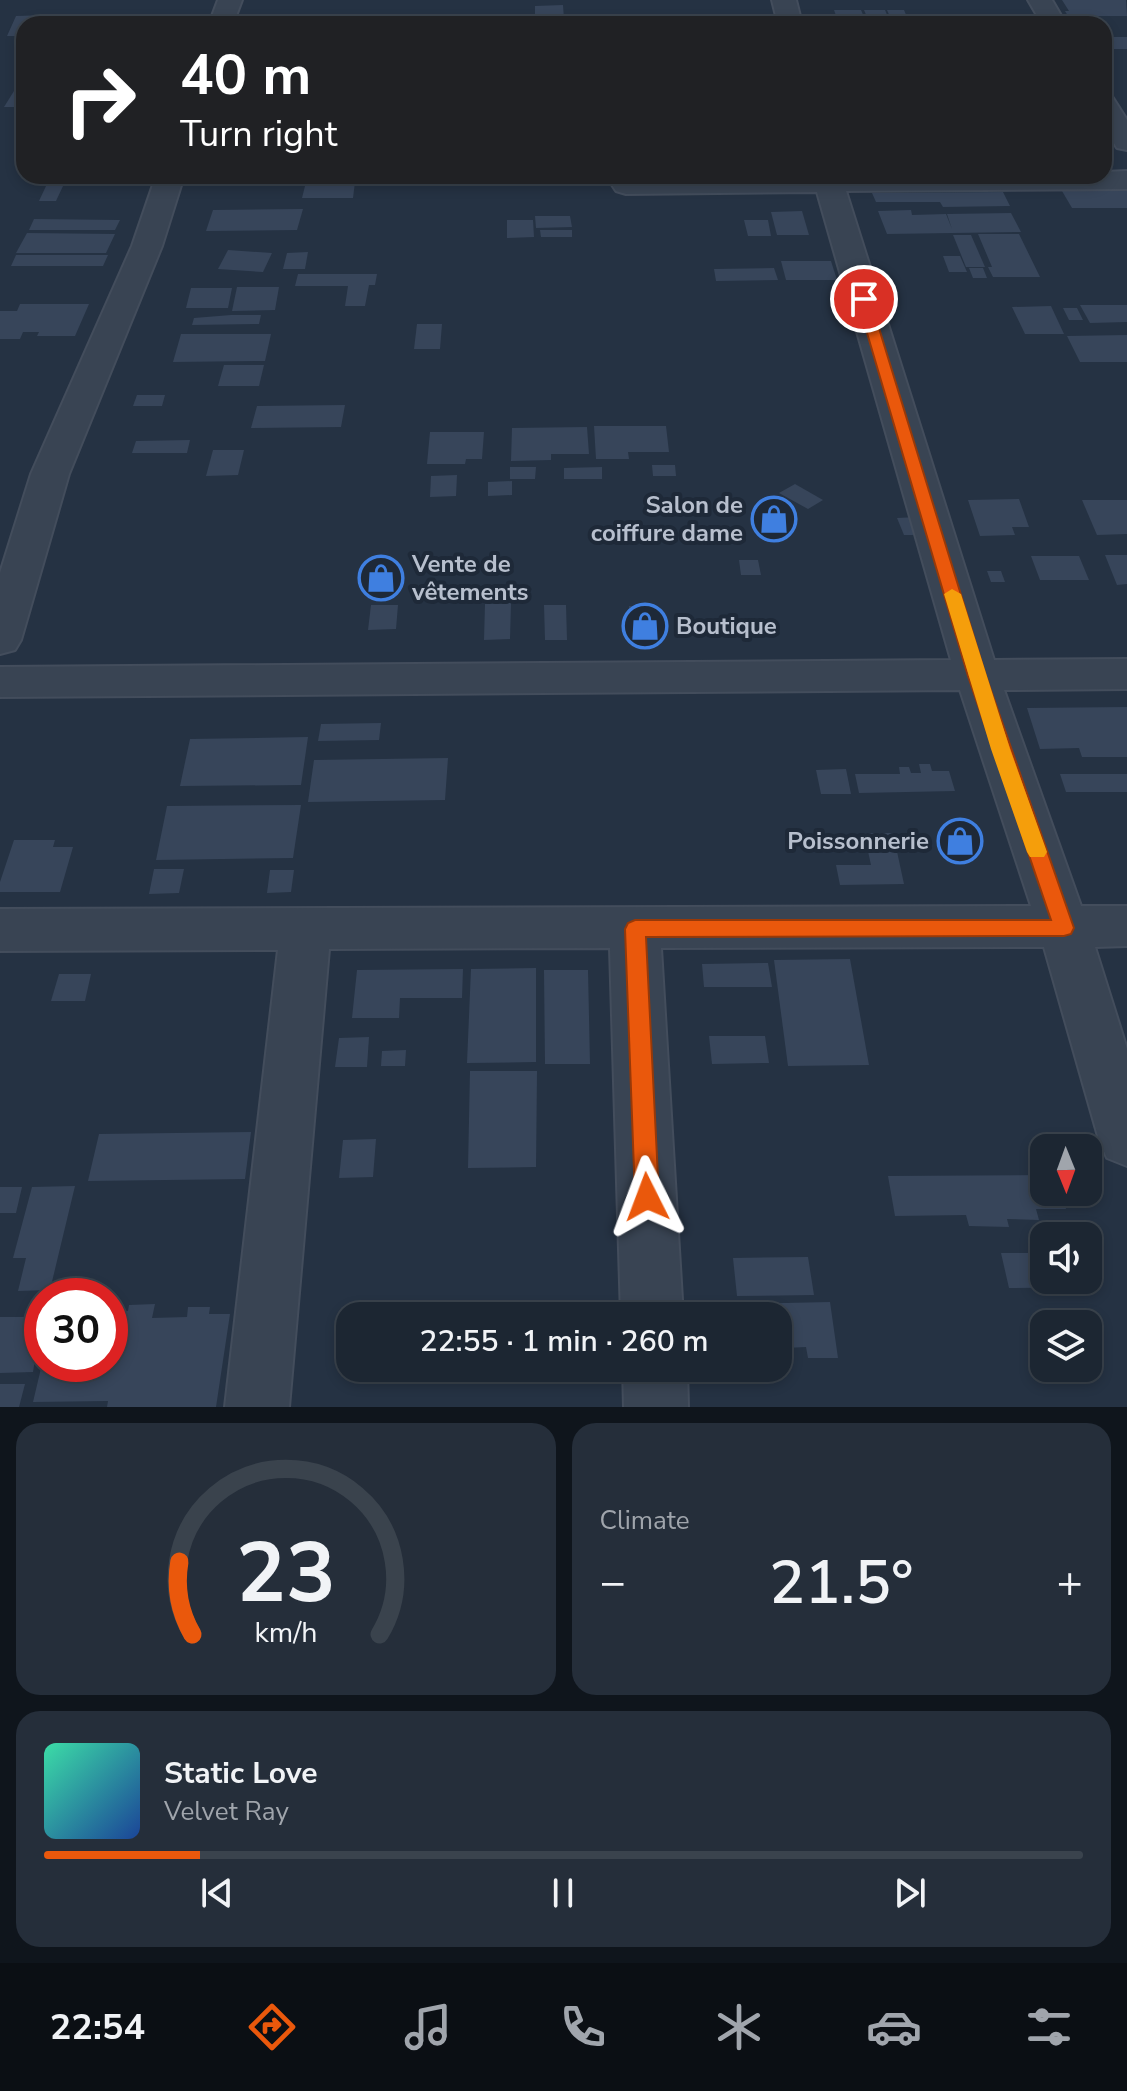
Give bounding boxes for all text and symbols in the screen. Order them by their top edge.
text: 40 m [180,37,311,114]
icon: right [48,48,152,152]
text: Turn right [180,110,337,159]
pin [830,265,898,333]
icon: arrive [842,277,886,321]
place label: Salon de coiffure dame [591,489,743,549]
shop icon: Salon de coiffure dame [750,495,798,543]
place label: Vente de vêtements [411,548,529,608]
shop icon: Vente de vêtements [357,554,405,602]
shop icon: Boutique [621,602,669,650]
place label: Boutique [676,610,777,642]
shop icon: Poissonnerie [936,817,984,865]
place label: Poissonnerie [787,825,929,857]
north arrow [1030,1134,1102,1206]
map controls [1030,1134,1102,1382]
position arrow [605,1155,689,1239]
button: sound [1030,1222,1102,1294]
speed limit sign: 30 [24,1278,128,1382]
button: layers [1030,1310,1102,1382]
text: 22:55 · 1 min · 260 m [419,1321,709,1362]
text: Climate [600,1503,690,1538]
text: 23 [236,1517,336,1630]
text: 21.5° [769,1542,914,1624]
text: − [600,1553,626,1613]
text: + [1057,1553,1083,1613]
text: km/h [254,1613,317,1652]
text: Static Love [164,1753,318,1794]
text: Velvet Ray [164,1794,289,1829]
icon: previous [195,1871,239,1915]
icon: pause [541,1871,585,1915]
icon: next [888,1871,932,1915]
icon: directions [244,1999,300,2055]
icon: music [400,1999,456,2055]
icon: phone [555,1999,611,2055]
icon: climate [711,1999,767,2055]
icon: car [866,1999,922,2055]
icon: filters [1021,1999,1077,2055]
text: 22:54 [50,2003,145,2052]

